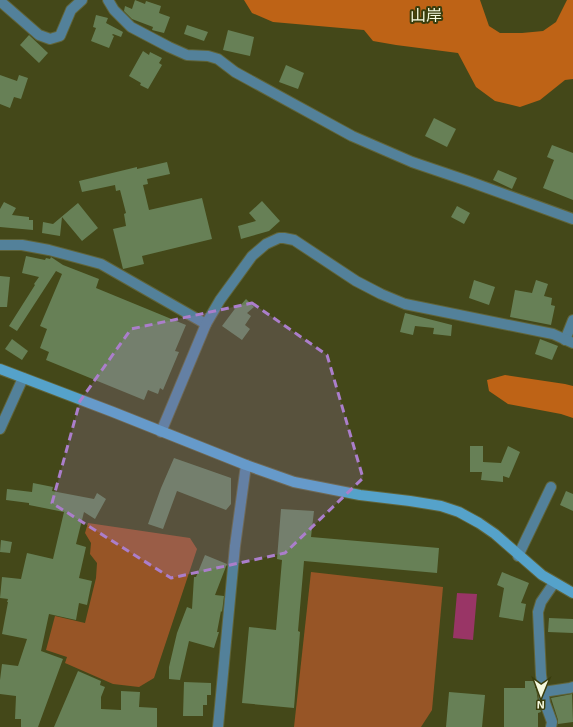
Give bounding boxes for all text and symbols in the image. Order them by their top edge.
district label: 山岸 [410,5,442,24]
north arrow [521,675,561,715]
text: N [537,699,545,712]

